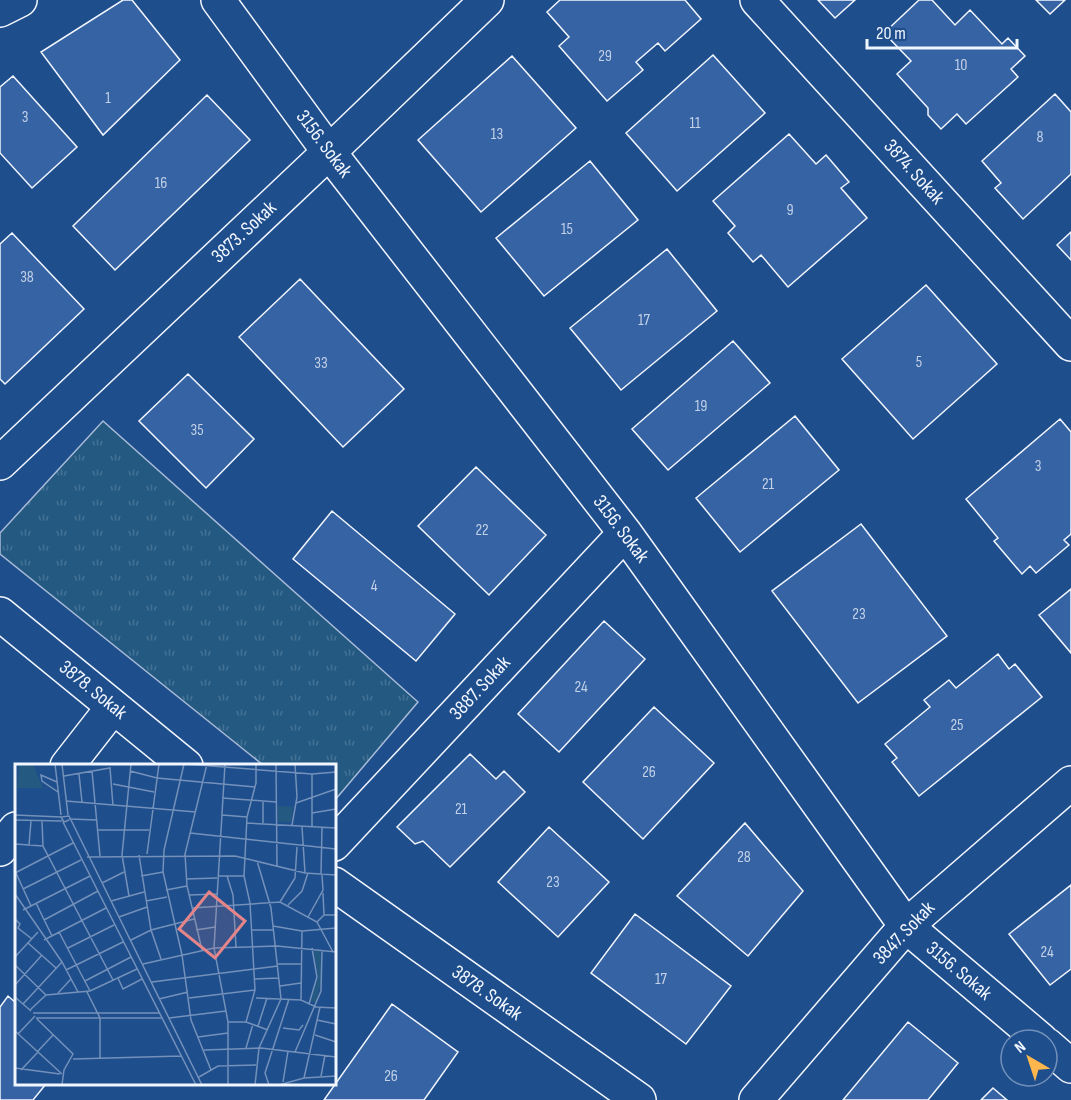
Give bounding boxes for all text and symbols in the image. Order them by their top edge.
scale bar [867,12,1017,50]
text: 20 m [876,23,906,44]
house number: 29 [598,47,612,66]
house number: 10 [955,56,967,75]
house number: 1 [105,89,111,108]
street label: 3156. Sokak [291,105,357,183]
house number: 3 [22,108,28,127]
house number: 11 [689,114,701,133]
house number: 13 [491,125,503,144]
house number: 8 [1036,128,1044,147]
street label: 3874. Sokak [879,135,950,210]
house number: 16 [155,174,167,193]
street label: 3873. Sokak [206,196,282,268]
house number: 9 [786,201,794,220]
house number: 15 [561,220,573,239]
house number: 38 [20,268,34,287]
house number: 17 [638,311,651,330]
house number: 5 [916,353,922,372]
house number: 33 [314,354,328,373]
house number: 19 [695,397,707,416]
house number: 35 [190,421,204,440]
house number: 3 [1035,457,1041,476]
house number: 21 [762,475,775,494]
street label: 3156. Sokak [588,490,654,568]
house number: 22 [475,521,489,540]
house number: 4 [371,577,378,596]
house number: 23 [852,605,866,624]
street label: 3887. Sokak [444,651,516,725]
street label: 3878. Sokak [54,655,132,725]
house number: 24 [574,678,588,697]
house number: 25 [950,716,964,735]
house number: 26 [642,763,656,782]
inset map [15,764,336,1085]
house number: 21 [455,800,468,819]
house number: 28 [737,848,751,867]
house number: 23 [546,873,560,892]
street label: 3847. Sokak [868,896,940,970]
street label: 3156. Sokak [921,937,997,1006]
house number: 24 [1040,943,1054,962]
street label: 3878. Sokak [447,960,527,1026]
house number: 17 [655,970,668,989]
north arrow [999,1028,1059,1088]
text: N [1011,1037,1030,1058]
house number: 26 [384,1067,398,1086]

